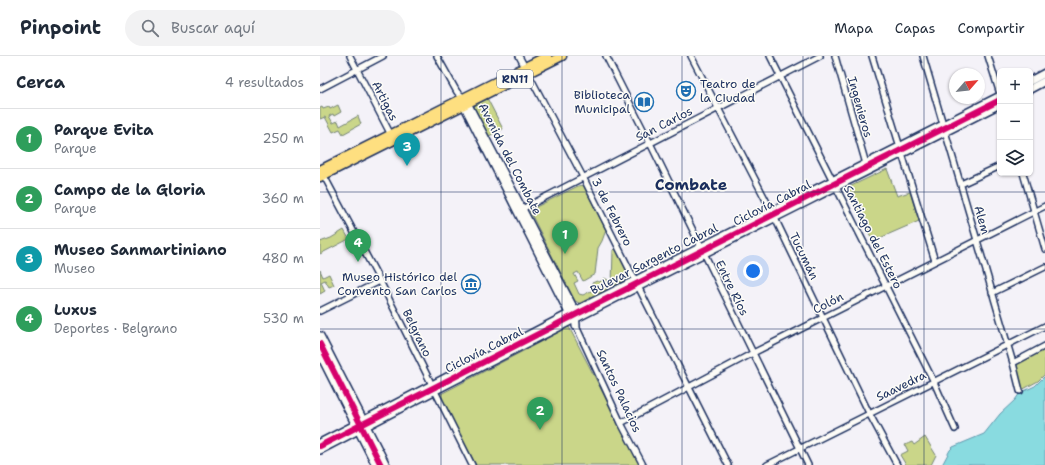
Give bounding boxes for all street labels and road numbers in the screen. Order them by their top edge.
road number: RN11 [497,70,533,88]
street label: Ingenieros [844,75,876,139]
street label: Artigas [368,78,402,124]
street label: Avenida del Combate [475,100,545,218]
street label: San Carlos [633,103,695,145]
street label: 3 de Febrero [588,175,636,249]
street label: Ciclovía Cabral [730,176,814,230]
street label: Santiago del Estero [840,183,906,291]
street label: Alem [970,204,994,236]
street label: Bulevar Sargento Cabral [587,220,721,298]
street label: Tucumán [786,230,822,282]
street label: Entre Ríos [712,258,752,318]
street label: Colón [810,289,846,317]
street label: Belgrano [399,307,435,359]
street label: Ciclovía Cabral [442,323,526,377]
street label: Santos Palacios [593,347,645,435]
street label: Saavedra [873,367,929,405]

